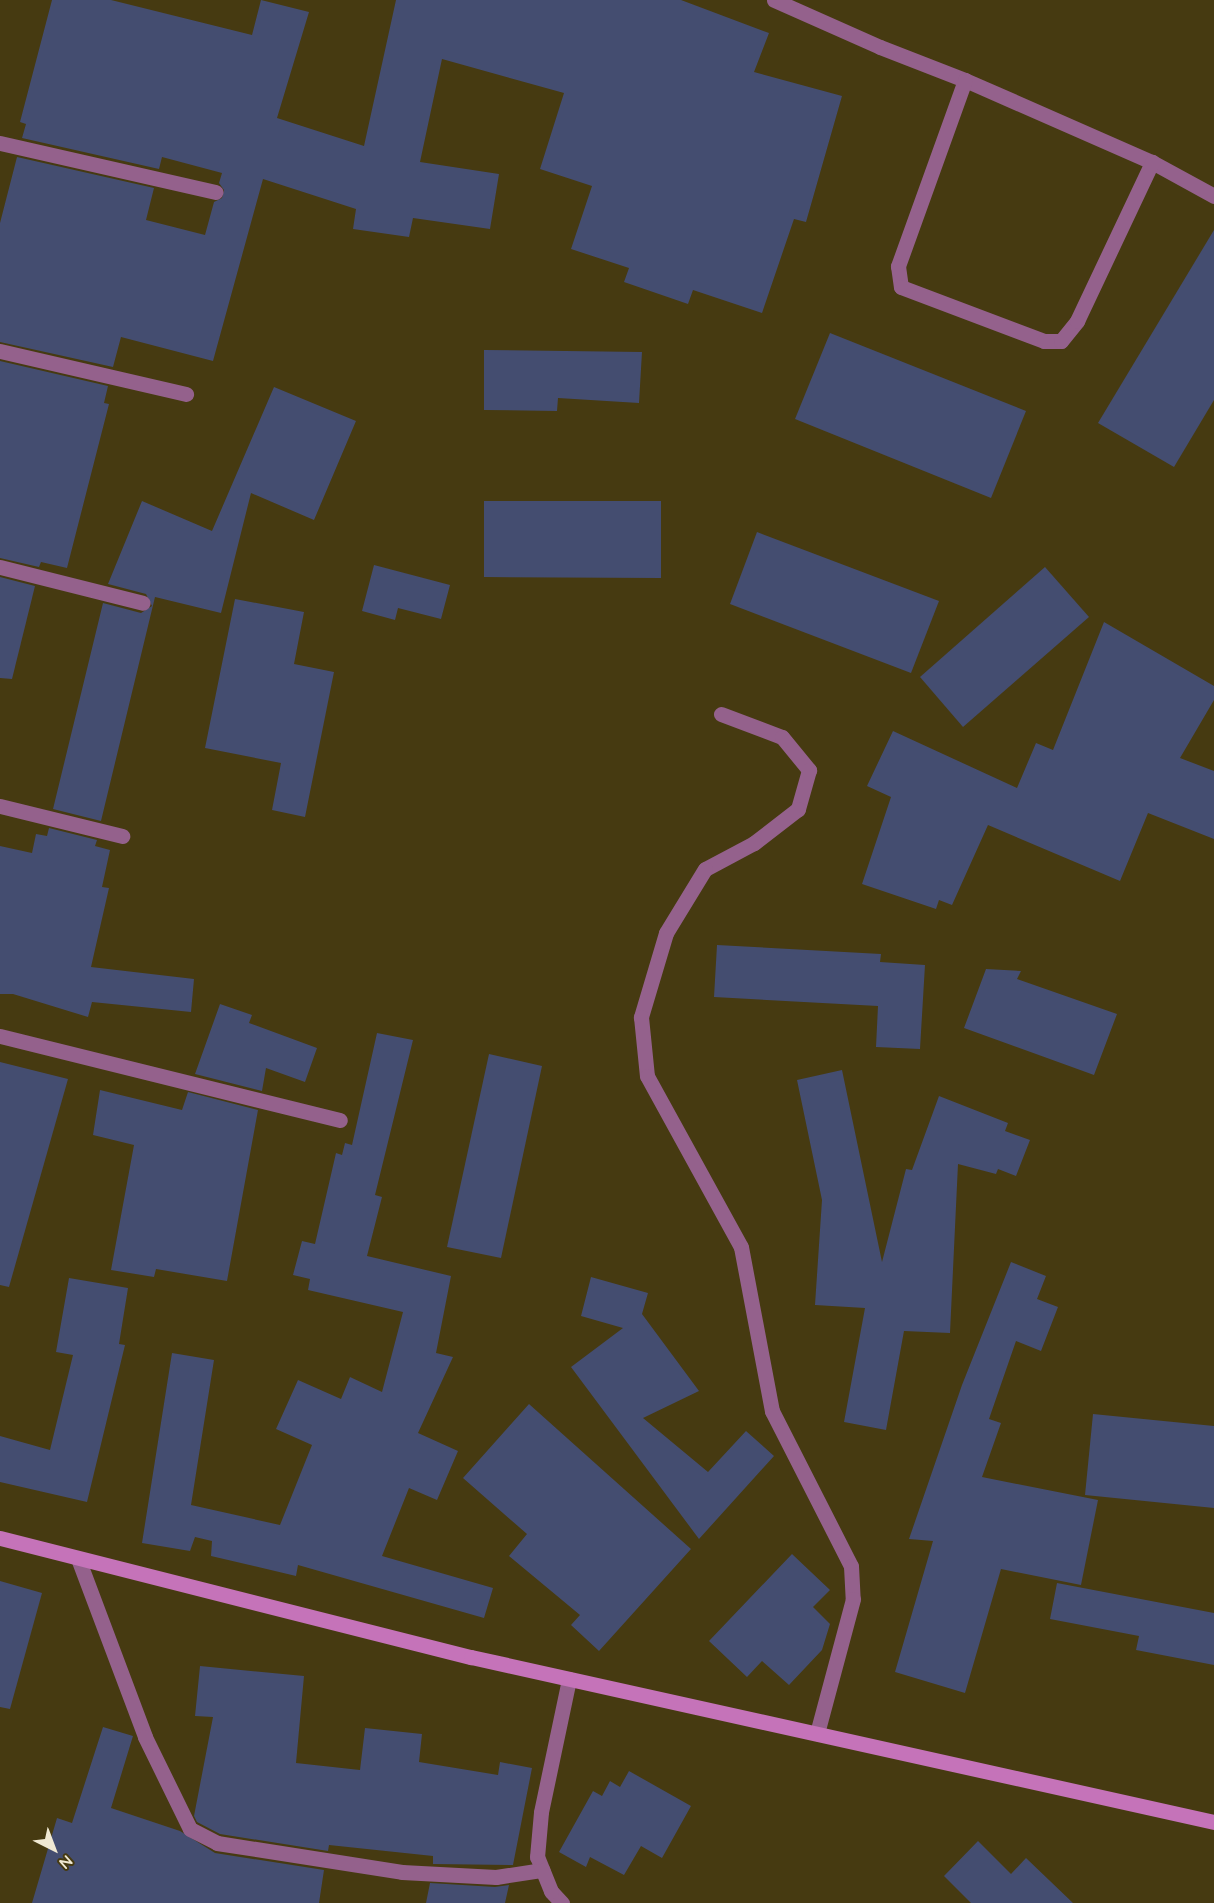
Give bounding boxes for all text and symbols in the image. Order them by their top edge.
north arrow [24,1819,84,1879]
text: N [55,1851,77,1874]

